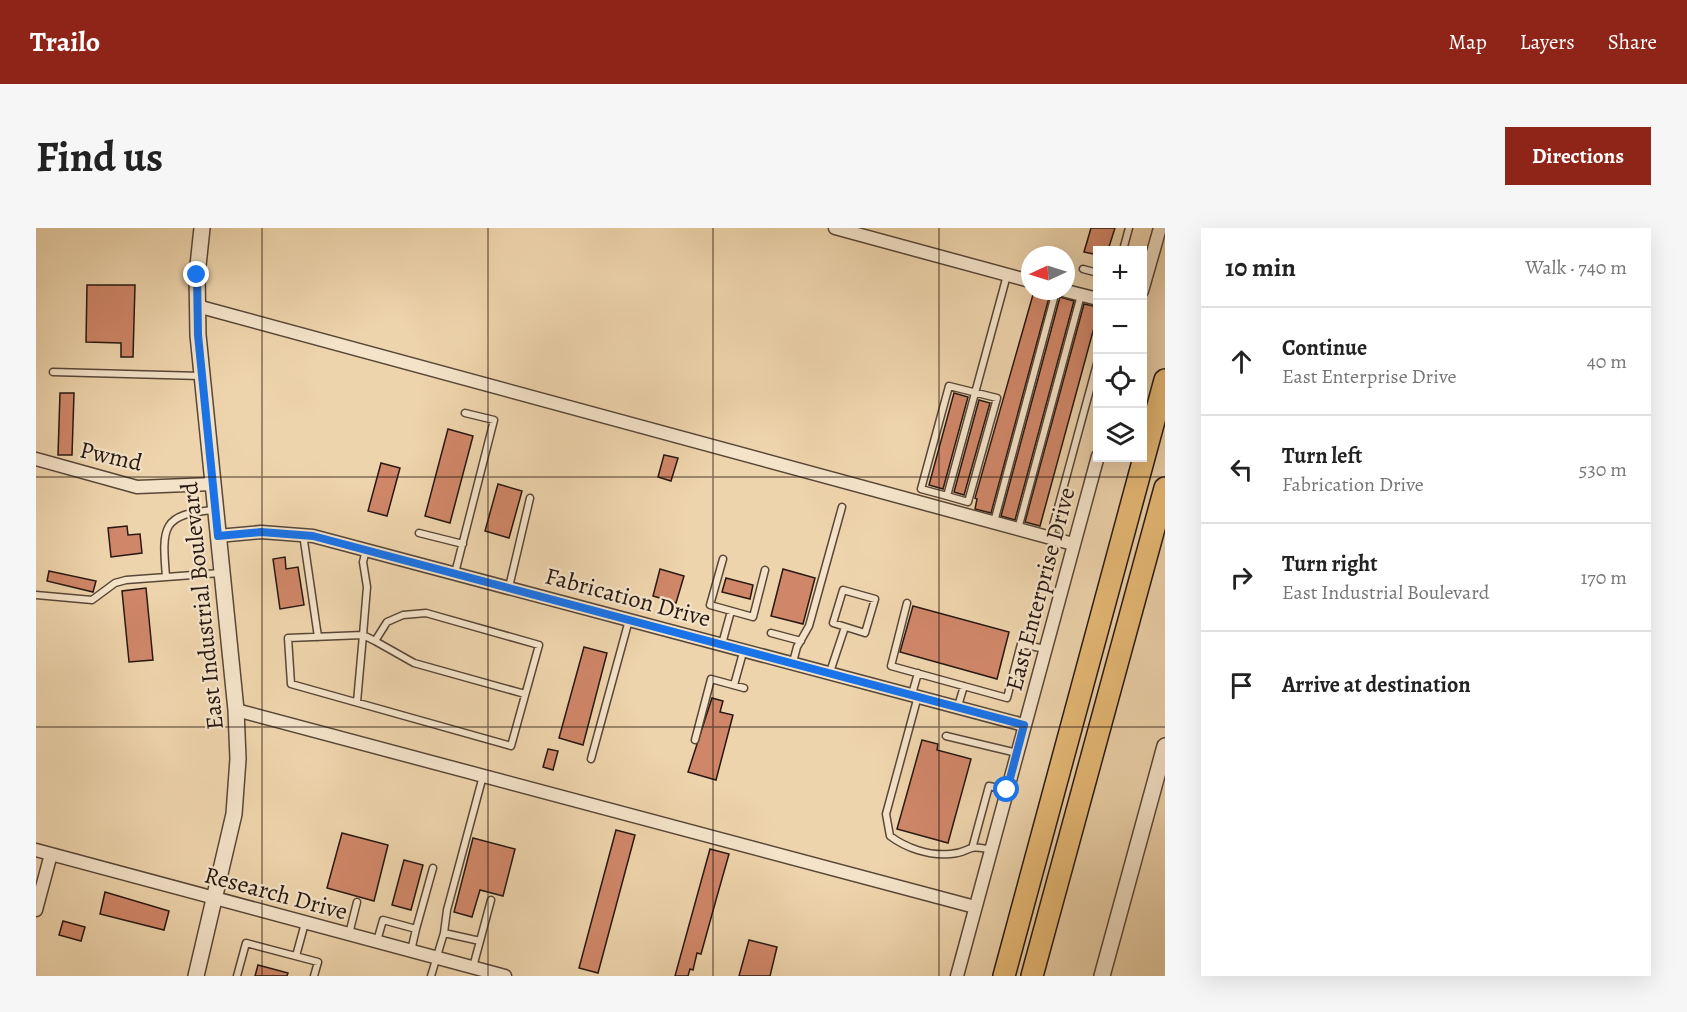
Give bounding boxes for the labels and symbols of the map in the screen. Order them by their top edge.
north arrow [1021,246,1075,300]
route end [183,261,209,287]
street label: Pwmd [77,433,146,479]
street label: East Industrial Boulevard [173,480,231,731]
street label: East Enterprise Drive [997,484,1083,694]
street label: Fabrication Drive [542,560,714,634]
route start [993,776,1019,802]
street label: Research Drive [201,859,351,927]

